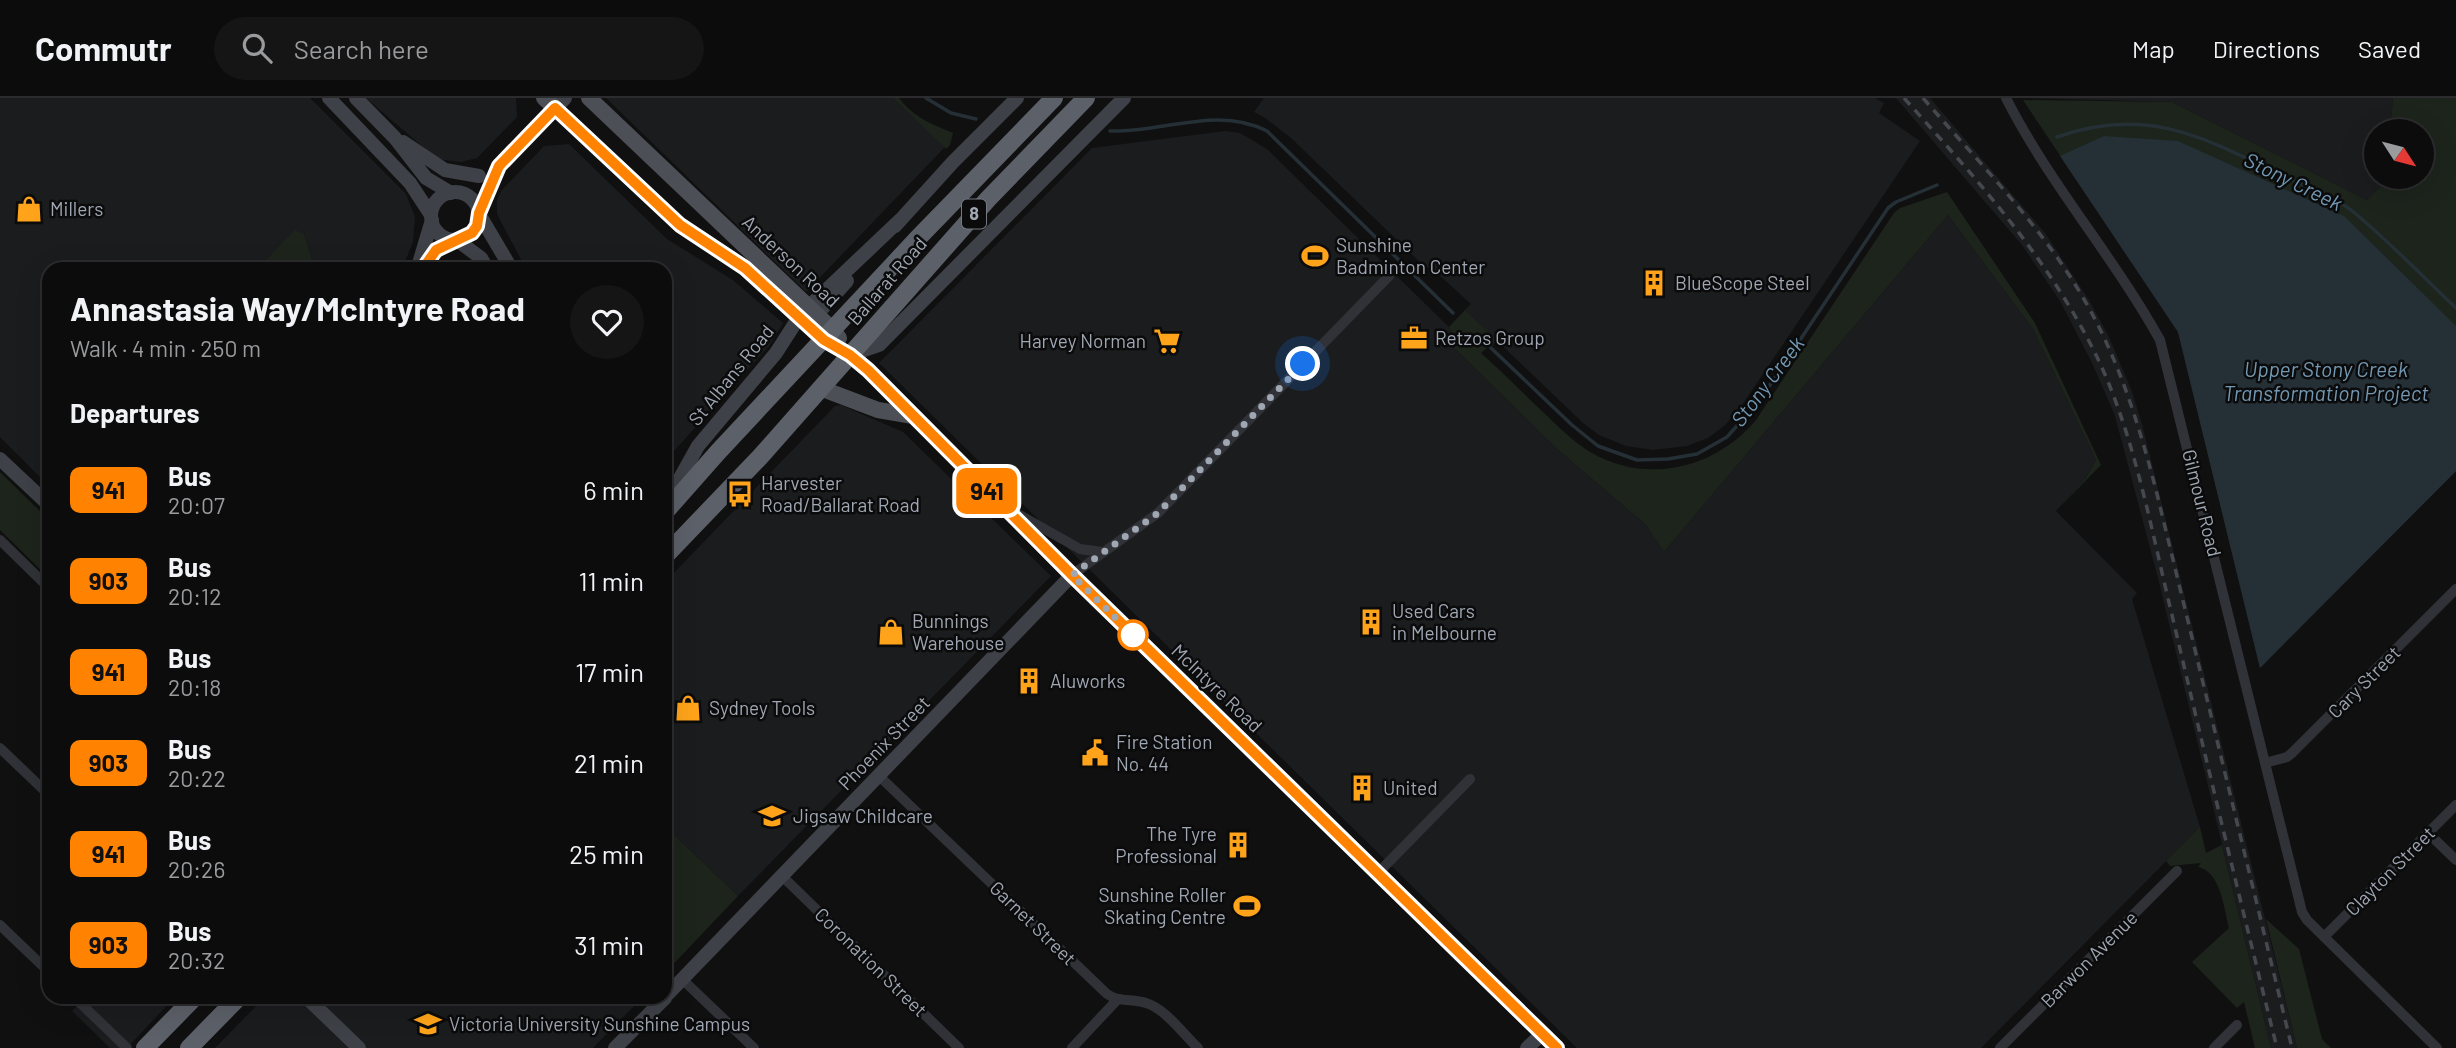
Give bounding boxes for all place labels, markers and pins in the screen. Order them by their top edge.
shop icon: Millers [14,194,44,224]
place label: Millers [50,197,103,220]
place label: Sunshine Badminton Center [1336,233,1485,278]
sports icon: Sunshine Badminton Center [1300,241,1330,271]
building icon: BlueScope Steel [1639,268,1669,298]
place label: BlueScope Steel [1675,271,1810,294]
office icon: Retzos Group [1399,323,1429,353]
supermarket icon: Harvey Norman [1152,326,1182,356]
place label: Retzos Group [1435,326,1545,349]
place label: Harvey Norman [1019,329,1146,352]
place label: Harvester Road/Ballarat Road [761,471,920,516]
bus stop icon: Harvester Road/Ballarat Road [725,479,755,509]
place label: Used Cars in Melbourne [1392,599,1497,644]
building icon: Used Cars in Melbourne [1356,607,1386,637]
place label: Bunnings Warehouse [912,609,1004,654]
shop icon: Bunnings Warehouse [876,617,906,647]
unlabelled marker [1118,620,1148,650]
building icon: Aluworks [1014,666,1044,696]
place label: Aluworks [1050,669,1125,692]
shop icon: Sydney Tools [673,693,703,723]
place label: Sydney Tools [709,696,815,719]
place label: Fire Station No. 44 [1116,730,1212,775]
public building icon: Fire Station No. 44 [1080,738,1110,768]
building icon: United [1347,773,1377,803]
place label: United [1383,776,1438,799]
school or university icon: Jigsaw Childcare [757,801,787,831]
place label: Jigsaw Childcare [793,804,933,827]
place label: The Tyre Professional [1115,822,1217,867]
building icon: The Tyre Professional [1223,830,1253,860]
place label: Sunshine Roller Skating Centre [1099,883,1226,928]
sports icon: Sunshine Roller Skating Centre [1232,891,1262,921]
school or university icon: Victoria University Sunshine Campus [413,1009,443,1039]
place label: Victoria University Sunshine Campus [449,1012,750,1035]

